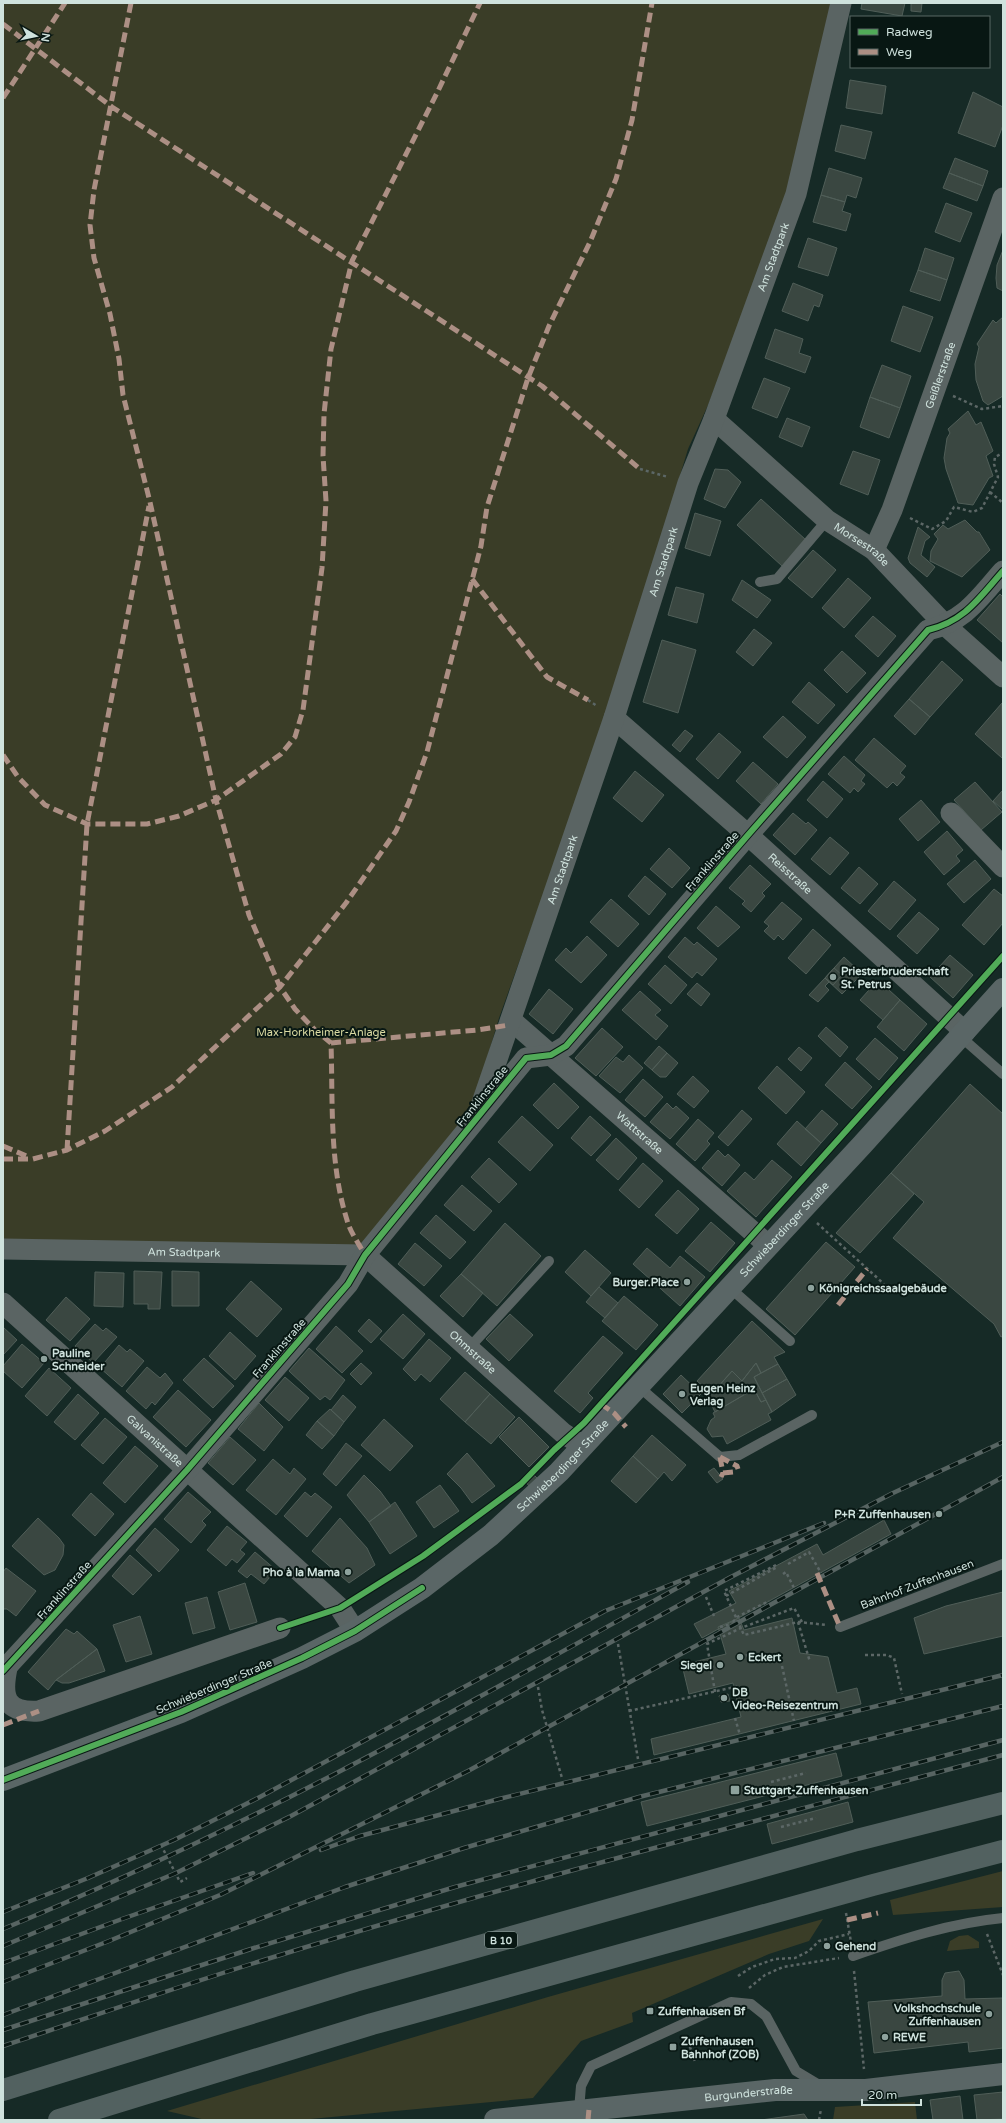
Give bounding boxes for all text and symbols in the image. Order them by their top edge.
north arrow [16,16,56,56]
legend [850,16,990,68]
text: Radweg [886,25,933,39]
text: N [38,32,52,43]
text: Weg [886,45,912,59]
street label: Am Stadtpark [755,221,792,294]
street label: Geißlerstraße [923,340,958,410]
street label: Morsestraße [831,520,892,569]
street label: Am Stadtpark [647,525,681,598]
street label: Franklinstraße [683,829,742,894]
street label: Am Stadtpark [545,833,580,906]
street label: Reisstraße [765,850,815,897]
place label: Priesterbruderschaft St. Petrus [841,965,949,991]
marker: Priesterbruderschaft St. Petrus [828,972,838,982]
park label: Max-Horkheimer-Anlage [256,1026,386,1039]
street label: Franklinstraße [454,1063,511,1129]
street label: Wattstraße [613,1109,665,1157]
street label: Schwieberdinger Straße [737,1179,832,1280]
street label: Am Stadtpark [148,1245,220,1260]
place label: Burger.Place [613,1276,680,1290]
marker: Burger.Place [682,1277,692,1287]
place label: Königreichssaalgebäude [819,1282,948,1296]
marker: Königreichssaalgebäude [806,1283,816,1293]
street label: Franklinstraße [250,1316,309,1381]
street label: Ohmstraße [446,1328,499,1377]
place label: Pauline Schneider [52,1347,105,1373]
marker: Pauline Schneider [39,1354,49,1364]
place label: Eugen Heinz Verlag [690,1382,756,1409]
marker: Eugen Heinz Verlag [677,1389,687,1399]
street label: Galvanistraße [124,1412,186,1470]
street label: Schwieberdinger Straße [514,1417,611,1515]
place label: P+R Zuffenhausen [834,1508,931,1521]
marker: P+R Zuffenhausen [934,1509,944,1519]
street label: Bahnhof Zuffenhausen [859,1557,976,1612]
street label: Franklinstraße [35,1558,94,1622]
place label: Pho à la Mama [263,1566,340,1579]
marker: Pho à la Mama [343,1567,353,1577]
place label: Eckert [748,1651,782,1664]
marker: Eckert [735,1652,745,1662]
street label: Schwieberdinger Straße [154,1656,274,1717]
place label: Siegel [680,1659,712,1673]
marker: Siegel [715,1660,725,1670]
place label: DB Video-Reisezentrum [732,1686,838,1712]
marker: DB Video-Reisezentrum [719,1693,729,1703]
marker: Stuttgart-Zuffenhausen [729,1784,741,1796]
place label: Stuttgart-Zuffenhausen [744,1784,869,1798]
road number: B 10 [485,1932,517,1948]
place label: Gehend [835,1940,876,1953]
marker: Gehend [822,1941,832,1951]
place label: Volkshochschule Zuffenhausen [894,2002,982,2028]
place label: Zuffenhausen Bf [658,2005,746,2018]
marker: Zuffenhausen Bf [645,2006,655,2016]
marker: Volkshochschule Zuffenhausen [984,2009,994,2019]
place label: REWE [893,2031,926,2044]
marker: REWE [880,2032,890,2042]
place label: Zuffenhausen Bahnhof (ZOB) [681,2035,759,2061]
marker: Zuffenhausen Bahnhof (ZOB) [668,2042,678,2052]
scale bar [862,2081,921,2107]
street label: Burgunderstraße [704,2084,793,2105]
text: 20 m [868,2088,897,2102]

